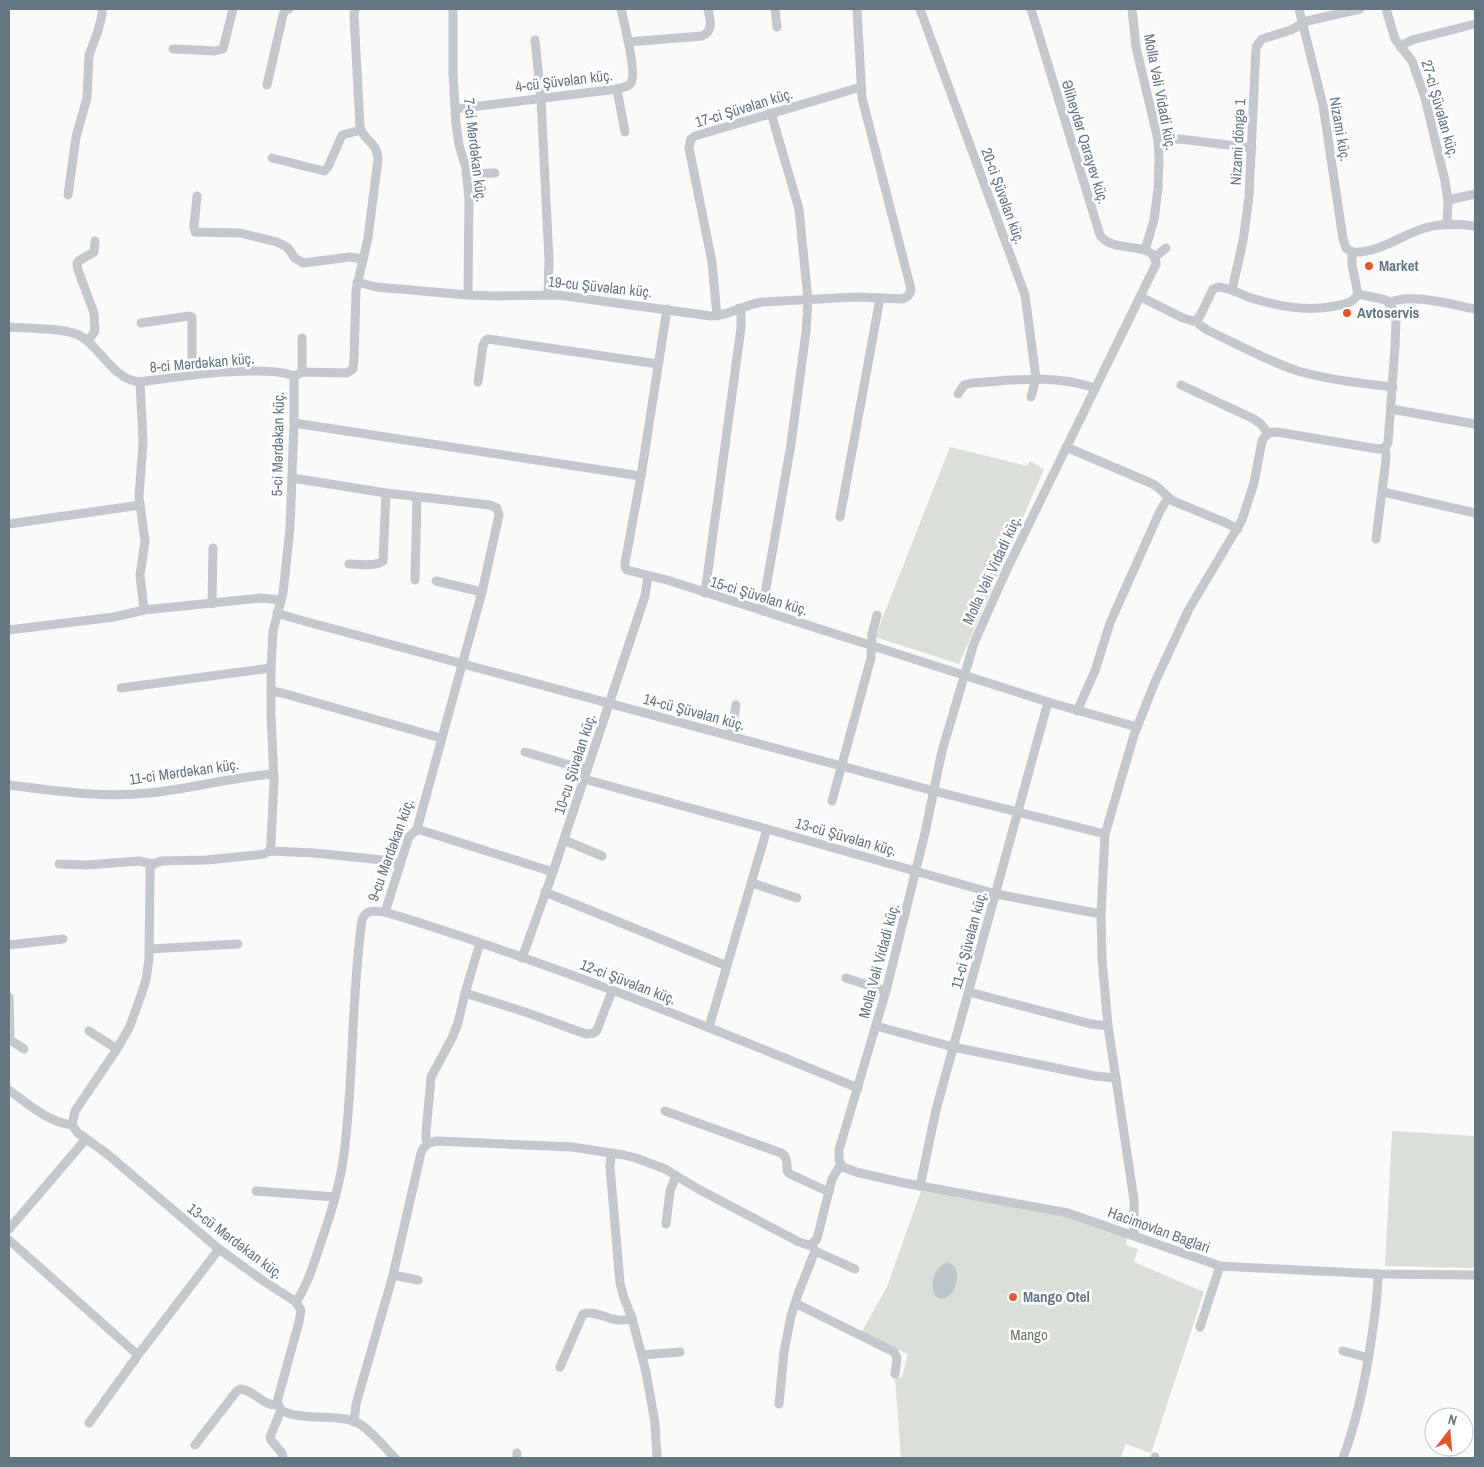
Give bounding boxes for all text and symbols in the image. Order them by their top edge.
street label: Molla Vəli Vidadi küç. [1139,32,1182,152]
street label: 27-ci Şüvəlan küç. [1416,57,1465,160]
street label: 4-cü Şüvəlan küç. [514,64,614,97]
street label: Əliheydər Qarayev küç. [1057,77,1114,206]
street label: 17-ci Şüvəlan küç. [692,83,795,132]
street label: Nizami küç. [1325,95,1356,163]
street label: 7-ci Mərdəkan küç. [459,97,492,203]
street label: Nizami döngə 1 [1225,98,1250,186]
street label: 20-ci Şüvəlan küç. [976,145,1031,247]
place label: Market [1379,255,1419,276]
marker: Market [1363,260,1375,272]
street label: 19-cu Şüvəlan küç. [547,271,653,302]
place label: Avtoservis [1357,302,1420,323]
marker: Avtoservis [1341,307,1353,319]
street label: 8-ci Mərdəkan küç. [149,347,255,378]
street label: 5-ci Mərdəkan küç. [266,392,289,496]
street label: Molla Vəli Vidadi küç. [957,512,1026,628]
street label: 15-ci Şüvəlan küç. [708,571,811,620]
street label: 14-cü Şüvəlan küç. [641,688,747,735]
street label: 10-cu Şüvəlan küç. [548,711,601,817]
street label: 11-ci Mərdəkan küç. [128,753,240,790]
street label: 9-cu Mərdəkan küç. [362,795,419,904]
street label: 13-cü Şüvəlan küç. [793,812,899,861]
street label: 11-ci Şüvəlan küç. [945,889,992,991]
street label: Molla Vəli Vidadi küç. [853,901,904,1021]
street label: 12-ci Şüvəlan küç. [577,954,679,1009]
street label: 13-cü Mərdəkan küç. [183,1198,287,1284]
street label: Hacimovlan Baglari [1105,1201,1213,1258]
place label: Mango Otel [1023,1286,1090,1307]
marker: Mango Otel [1007,1291,1019,1303]
park label: Mango [1010,1324,1048,1345]
north arrow [1424,1407,1474,1457]
text: N [1446,1410,1459,1429]

